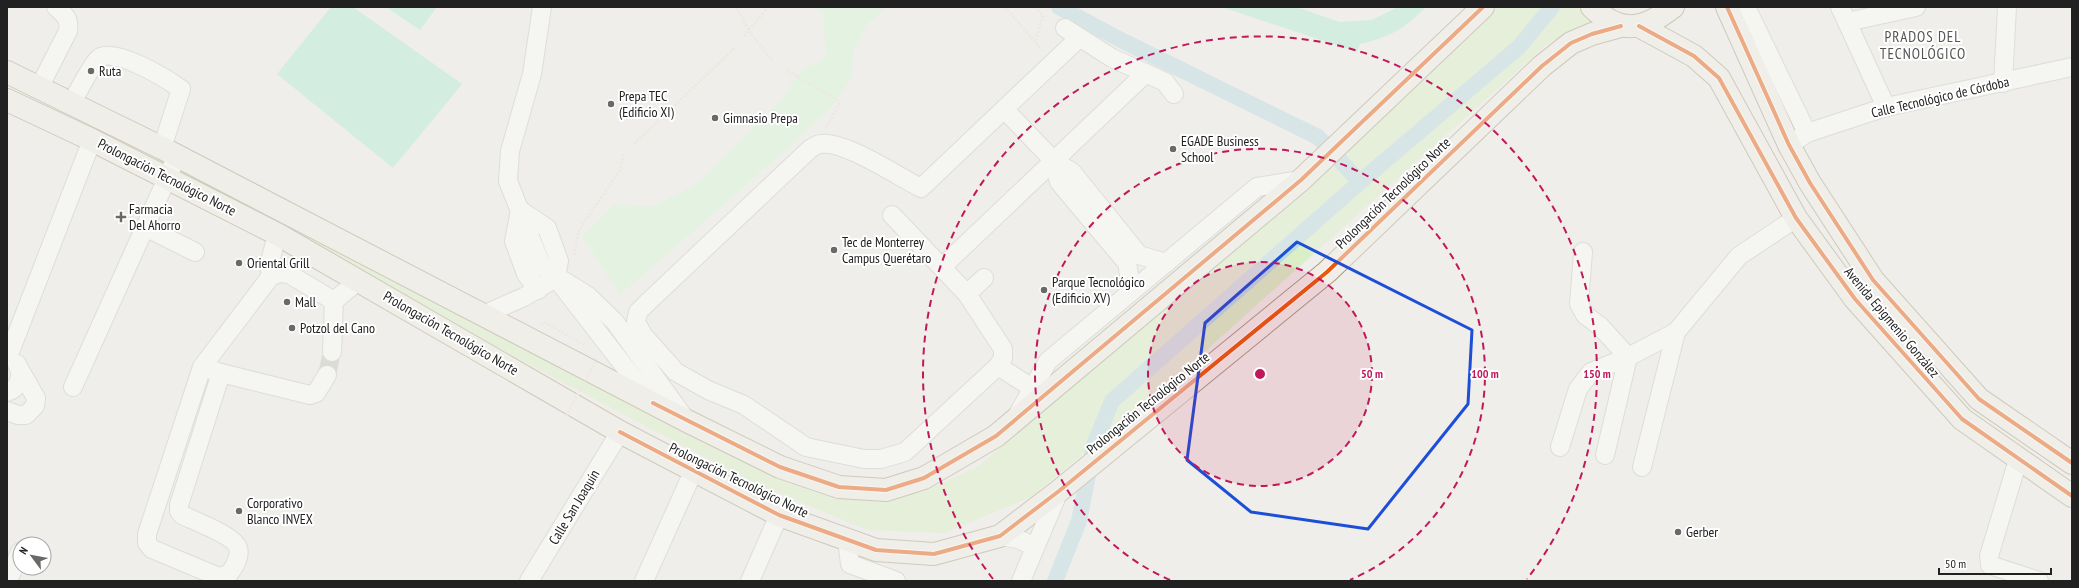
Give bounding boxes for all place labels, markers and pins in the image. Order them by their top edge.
place label: Ruta [99,62,121,80]
marker: Ruta [86,66,96,76]
place label: Prepa TEC (Edificio XI) [619,87,674,121]
marker: Prepa TEC (Edificio XI) [606,99,616,109]
place label: Gimnasio Prepa [723,109,798,127]
marker: Gimnasio Prepa [710,113,720,123]
place label: EGADE Business School [1181,132,1259,166]
marker: EGADE Business School [1168,144,1178,154]
place label: Farmacia Del Ahorro [129,200,181,234]
marker: Farmacia Del Ahorro [116,212,126,222]
place label: Tec de Monterrey Campus Querétaro [842,233,931,267]
marker: Tec de Monterrey Campus Querétaro [829,245,839,255]
place label: Oriental Grill [247,254,310,272]
marker: Oriental Grill [234,258,244,268]
place label: Parque Tecnológico (Edificio XV) [1052,273,1145,307]
marker: Parque Tecnológico (Edificio XV) [1039,285,1049,295]
place label: Mall [295,293,317,311]
marker: Mall [282,297,292,307]
place label: Potzol del Cano [300,319,375,337]
marker: Potzol del Cano [287,323,297,333]
centre of rings [1253,367,1267,381]
place label: Corporativo Blanco INVEX [247,494,313,528]
marker: Corporativo Blanco INVEX [234,506,244,516]
place label: Gerber [1686,523,1718,541]
marker: Gerber [1673,527,1683,537]

